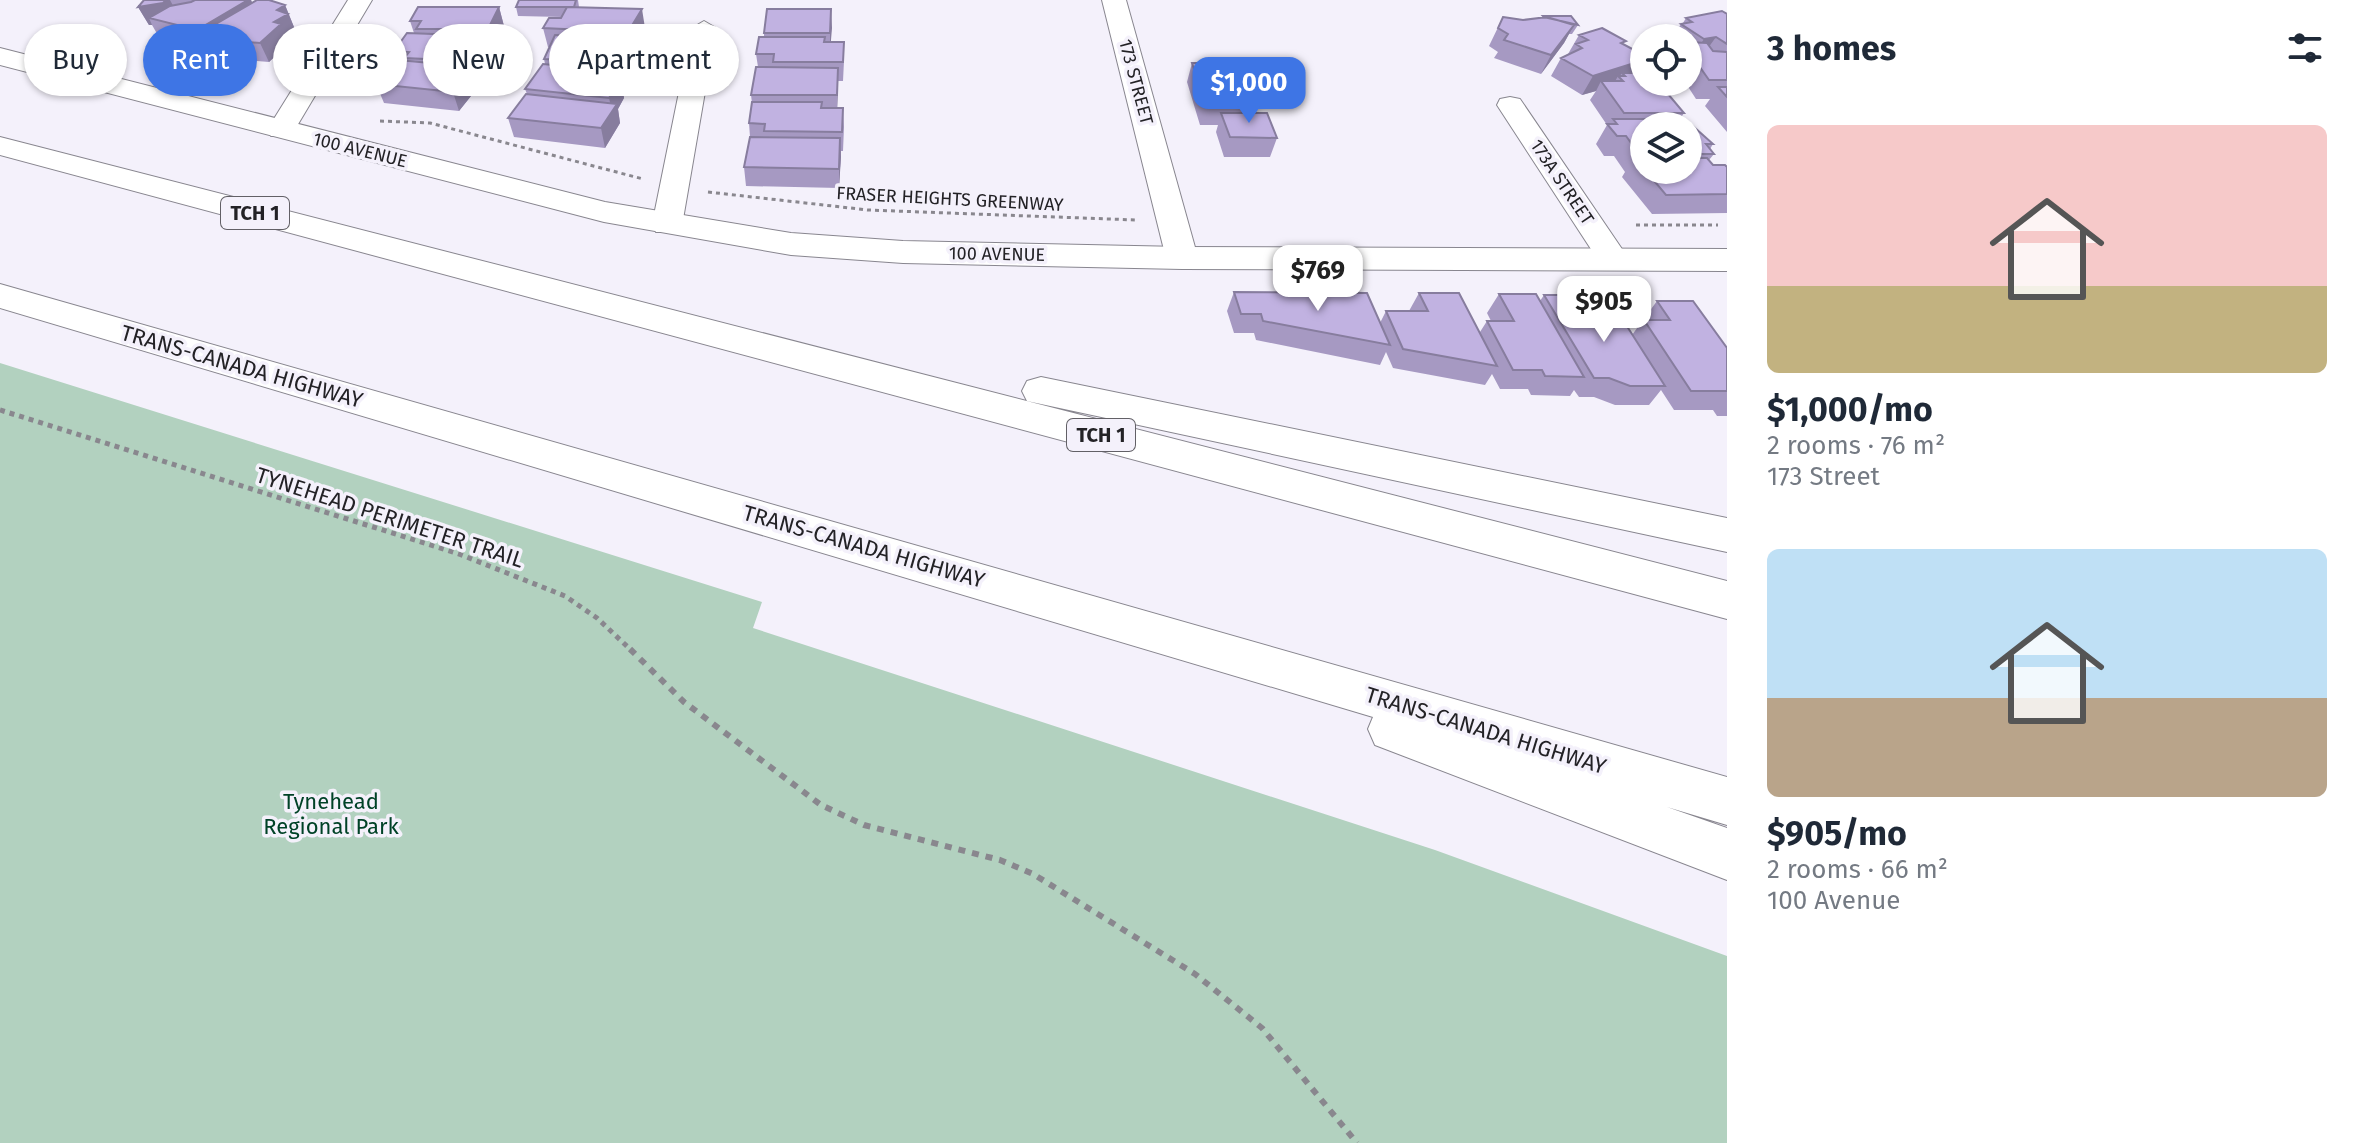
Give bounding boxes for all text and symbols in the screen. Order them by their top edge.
chip: Buy [24,24,127,96]
chip: Rent [143,24,257,96]
chip: Filters [273,24,407,96]
chip: New [423,24,533,96]
chip: Apartment [549,24,739,96]
map controls [1630,24,1702,184]
button: locate [1630,24,1702,96]
icon: filters [2283,26,2327,70]
text: 3 homes [1767,28,1896,69]
street label: 173 STREET [1114,37,1158,128]
pin: $1,000 [1184,57,1314,125]
text: $1,000 [1211,67,1287,98]
button: layers [1630,112,1702,184]
street label: 100 AVENUE [311,128,409,172]
street label: 173A STREET [1526,135,1599,229]
icon: home [1975,177,2119,321]
street label: FRASER HEIGHTS GREENWAY [836,182,1064,216]
road number: TCH 1 [221,197,289,229]
street label: 100 AVENUE [949,242,1045,266]
pin: $769 [1271,245,1365,313]
text: $769 [1291,255,1345,286]
pin: $905 [1557,276,1651,344]
text: $905 [1575,286,1633,317]
street label: TRANS-CANADA HIGHWAY [118,319,366,414]
text: $1,000/mo [1767,389,1933,430]
road number: TCH 1 [1067,419,1135,451]
text: 2 rooms · 76 m² [1767,430,1945,461]
street label: TYNEHEAD PERIMETER TRAIL [253,461,527,574]
text: 173 Street [1767,461,1880,492]
street label: TRANS-CANADA HIGHWAY [740,499,988,594]
icon: home [1975,601,2119,745]
street label: TRANS-CANADA HIGHWAY [1362,681,1609,780]
park label: Tynehead Regional Park [263,788,400,840]
text: $905/mo [1767,813,1907,854]
text: 2 rooms · 66 m² [1767,854,1948,885]
text: 100 Avenue [1767,885,1900,916]

